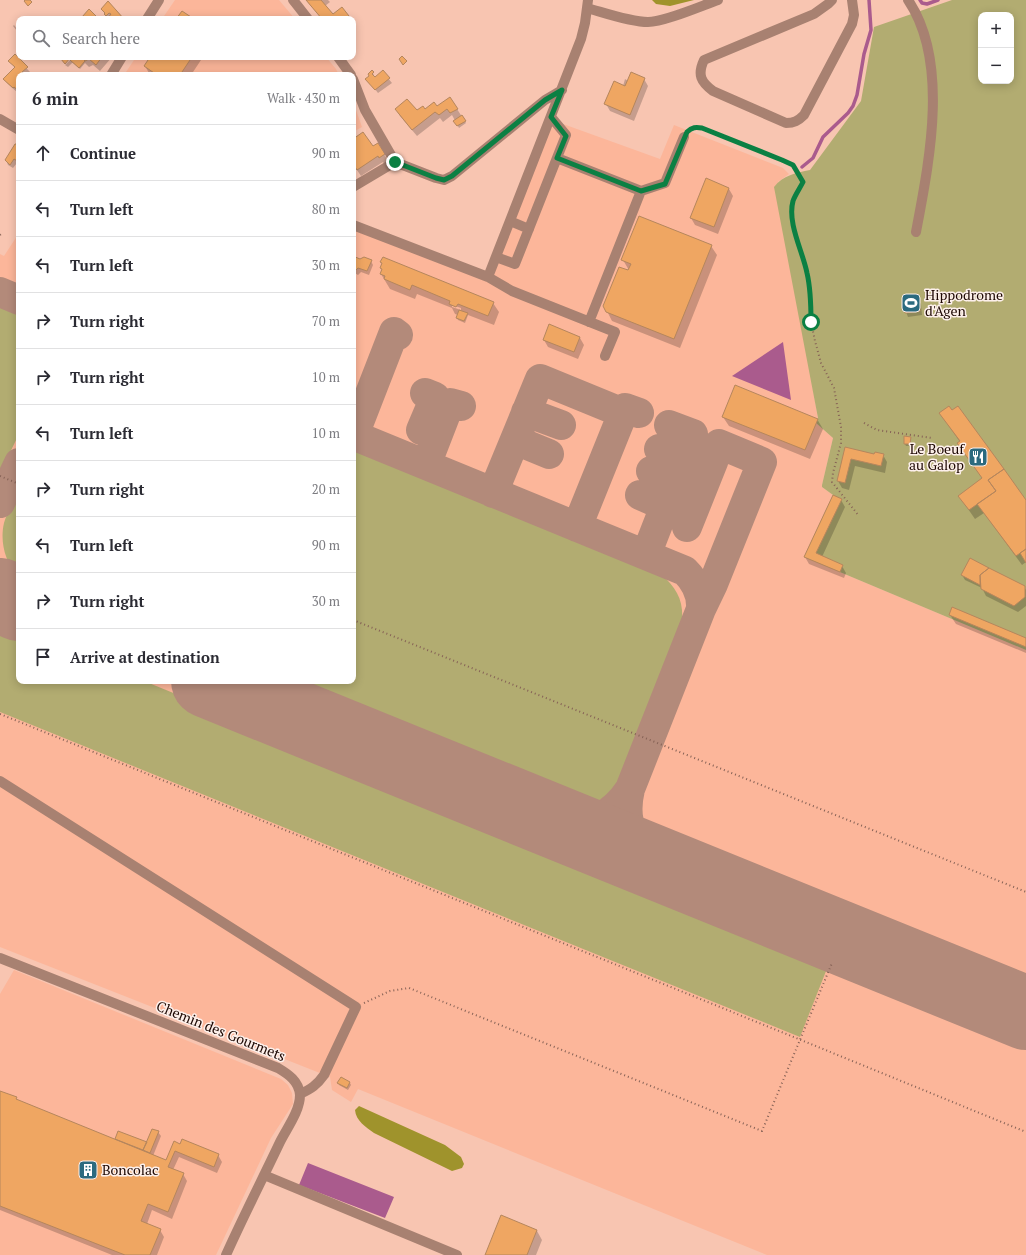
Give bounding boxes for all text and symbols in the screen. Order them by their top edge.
map controls [978,12,1014,84]
button: + [978,12,1014,48]
search box [16,16,356,60]
icon: search [30,27,52,49]
text: Search here [62,28,140,48]
button: − [978,48,1014,84]
text: 6 min [32,87,79,110]
text: Walk · 430 m [267,89,340,107]
icon: ahead [32,142,54,164]
text: Continue [70,143,136,163]
text: 90 m [312,144,340,162]
route end [386,153,404,171]
icon: left [32,198,54,220]
text: Turn left [70,199,134,219]
text: 80 m [312,200,340,218]
icon: left [32,254,54,276]
text: Turn left [70,255,134,275]
text: 30 m [312,256,340,274]
place label: Hippodrome d'Agen [925,285,1003,320]
sports icon: Hippodrome d'Agen [900,292,922,314]
icon: right [32,310,54,332]
text: Turn right [70,311,145,331]
text: 70 m [312,312,340,330]
route start [802,313,820,331]
icon: right [32,366,54,388]
text: Turn right [70,367,145,387]
text: 10 m [312,368,340,386]
icon: left [32,422,54,444]
text: Turn left [70,423,134,443]
text: 10 m [312,424,340,442]
place label: Le Boeuf au Galop [909,439,965,474]
restaurant icon: Le Boeuf au Galop [967,446,989,468]
icon: right [32,478,54,500]
text: Turn right [70,479,145,499]
text: 20 m [312,480,340,498]
icon: left [32,534,54,556]
text: Turn left [70,535,134,555]
text: 90 m [312,536,340,554]
icon: right [32,590,54,612]
text: Turn right [70,591,145,611]
text: 30 m [312,592,340,610]
icon: arrive [32,646,54,668]
text: Arrive at destination [70,647,220,667]
street label: Chemin des Gourmets [154,996,289,1065]
building icon: Boncolac [77,1159,99,1181]
place label: Boncolac [102,1160,159,1179]

